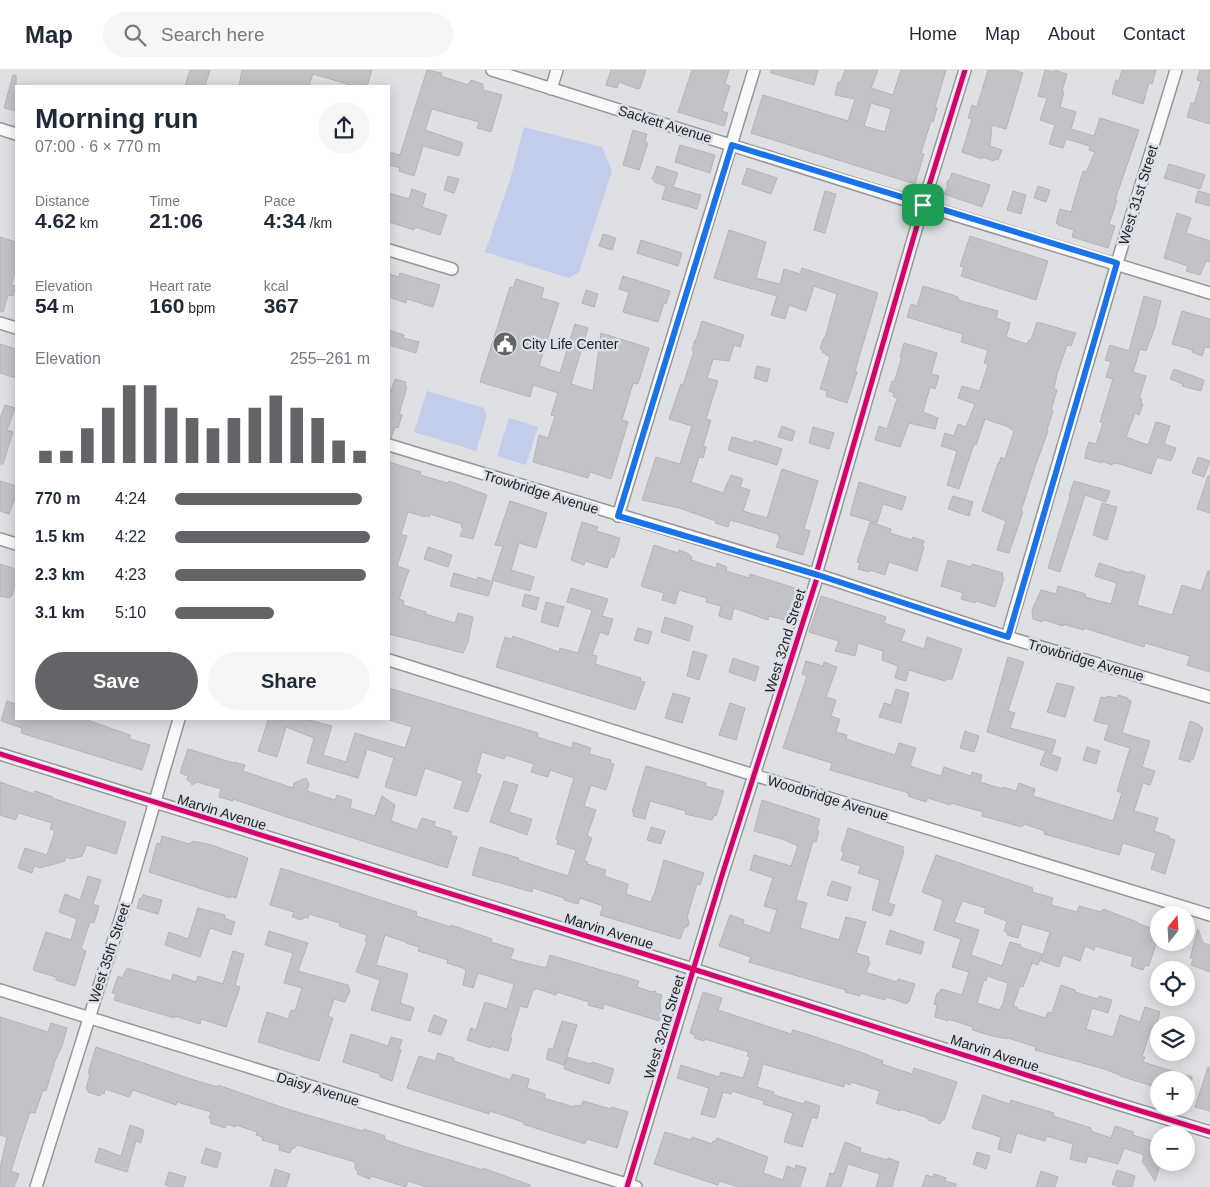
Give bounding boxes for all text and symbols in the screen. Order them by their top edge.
search box [103,12,453,57]
text: Map [25,21,73,48]
icon: search [121,21,149,49]
text: Search here [161,24,265,45]
text: Home [909,24,957,44]
text: Map [985,24,1020,44]
text: About [1048,24,1095,44]
text: Contact [1123,24,1185,44]
button: share [318,102,370,154]
street label: Sackett Avenue [616,102,714,146]
text: Morning run [35,103,198,134]
text: 07:00 · 6 × 770 m [35,138,161,155]
street label: West 31st Street [1115,143,1161,247]
pin [902,184,944,226]
icon: arrive [909,191,937,219]
text: Distance [35,193,89,209]
text: Time [149,193,180,209]
text: Pace [264,193,296,209]
text: 4.62 [35,209,76,232]
text: 21:06 [149,209,203,232]
text: 4:34 [264,209,306,232]
text: km [76,215,98,231]
text: /km [306,215,332,231]
text: Elevation [35,278,93,294]
text: Heart rate [149,278,212,294]
text: kcal [264,278,289,294]
text: 54 [35,294,58,317]
text: 160 [149,294,184,317]
text: 367 [264,294,299,317]
text: m [58,300,74,316]
text: bpm [184,300,216,316]
public building icon: City Life Center [492,331,518,357]
place label: City Life Center [522,336,619,352]
text: Elevation [35,350,101,367]
text: 255–261 m [290,350,370,367]
street label: Trowbridge Avenue [481,467,601,517]
text: 770 m [35,490,80,507]
text: 4:24 [115,490,146,507]
text: 1.5 km [35,528,85,545]
text: 4:22 [115,528,146,545]
text: 2.3 km [35,566,85,583]
text: 4:23 [115,566,146,583]
street label: West 32nd Street [762,587,808,695]
text: 3.1 km [35,604,85,621]
text: 5:10 [115,604,146,621]
street label: Trowbridge Avenue [1026,636,1146,684]
button: Save [35,652,198,710]
button: Share [208,652,370,710]
street label: Woodbridge Avenue [766,772,891,824]
street label: Marvin Avenue [175,791,269,833]
street label: West 35th Street [85,901,133,1005]
north arrow [1150,906,1195,951]
map controls [1150,906,1195,1171]
street label: Marvin Avenue [562,910,656,952]
button: locate [1150,961,1195,1006]
street label: West 32nd Street [641,973,687,1081]
button: layers [1150,1016,1195,1061]
street label: Marvin Avenue [949,1031,1042,1075]
street label: Daisy Avenue [275,1069,361,1109]
button: + [1150,1071,1195,1116]
button: − [1150,1126,1195,1171]

